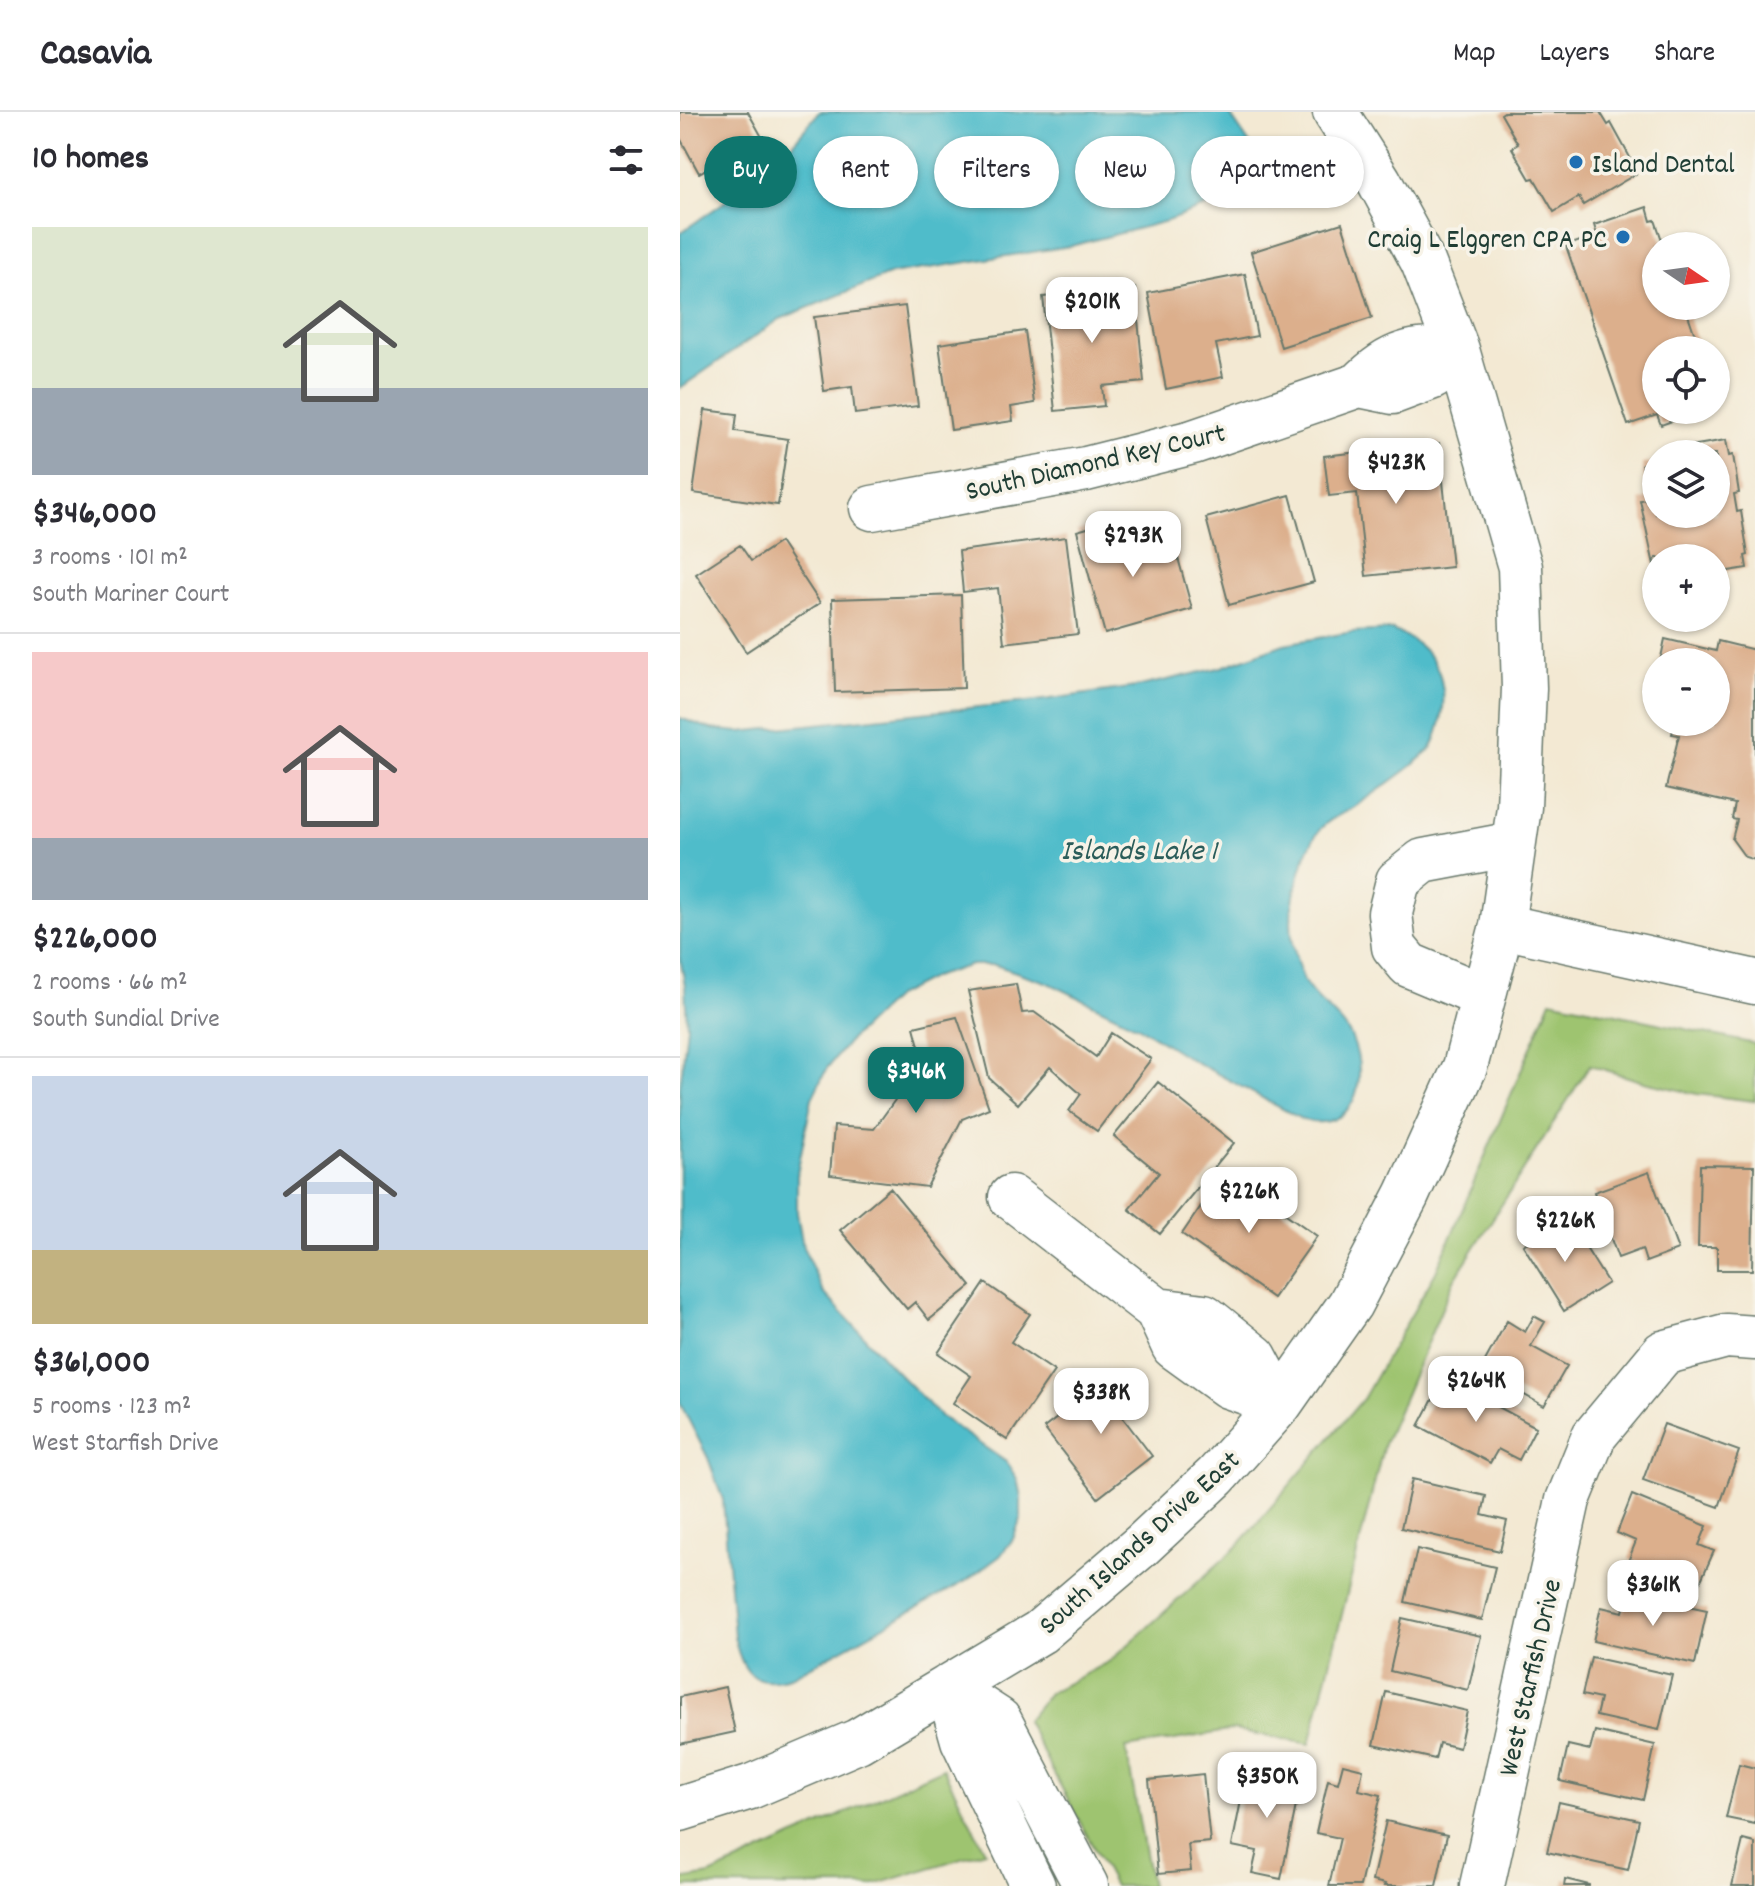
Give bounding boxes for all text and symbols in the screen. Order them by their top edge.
text: Casavia [40,28,151,83]
text: Map [1453,35,1496,75]
text: Layers [1540,35,1610,75]
text: Share [1654,35,1715,75]
text: 10 homes [32,136,149,185]
chip: Buy [704,136,797,208]
chip: Rent [813,136,918,208]
chip: Filters [934,136,1059,208]
chip: New [1075,136,1175,208]
chip: Apartment [1191,136,1364,208]
icon: filters [604,138,648,182]
place label: Island Dental [1592,147,1735,187]
marker: Island Dental [1567,153,1585,171]
place label: Craig L Elggren CPA PC [1367,222,1607,262]
marker: Craig L Elggren CPA PC [1614,228,1632,246]
north arrow [1642,232,1730,320]
map controls [1642,232,1730,736]
pin: $201K [1036,277,1148,345]
icon: home [268,279,412,423]
text: $201K [1064,284,1120,321]
button: locate [1642,336,1730,424]
street label: South Diamond Key Court [962,416,1230,514]
pin: $423K [1340,438,1452,506]
button: layers [1642,440,1730,528]
text: $423K [1367,445,1425,482]
text: $346,000 [32,491,157,540]
pin: $293K [1077,511,1189,579]
text: $293K [1103,518,1163,555]
text: 3 rooms · 101 m² [32,540,188,577]
button: + [1642,544,1730,632]
text: South Mariner Court [32,577,229,614]
button: − [1642,648,1730,736]
icon: home [268,704,412,848]
water label: Islands Lake 1 [1061,832,1219,875]
text: $226,000 [32,916,158,965]
text: 2 rooms · 66 m² [32,965,188,1002]
text: South Sundial Drive [32,1002,220,1039]
pin: $346K [860,1047,972,1115]
text: $346K [886,1054,946,1091]
icon: home [268,1128,412,1272]
pin: $226K [1193,1167,1305,1235]
text: $226K [1219,1174,1279,1211]
pin: $226K [1509,1196,1621,1264]
text: $226K [1535,1203,1595,1240]
text: $361,000 [32,1340,151,1389]
pin: $264K [1420,1356,1532,1424]
text: $264K [1446,1363,1506,1400]
pin: $338K [1045,1368,1157,1436]
text: $338K [1072,1375,1130,1412]
text: 5 rooms · 123 m² [32,1389,191,1426]
text: West Starfish Drive [32,1426,219,1463]
street label: South Islands Drive East [1032,1443,1251,1646]
pin: $361K [1597,1560,1709,1628]
text: $361K [1625,1567,1681,1604]
street label: West Starfish Drive [1491,1576,1575,1781]
pin: $350K [1211,1752,1323,1820]
text: $350K [1236,1759,1298,1796]

